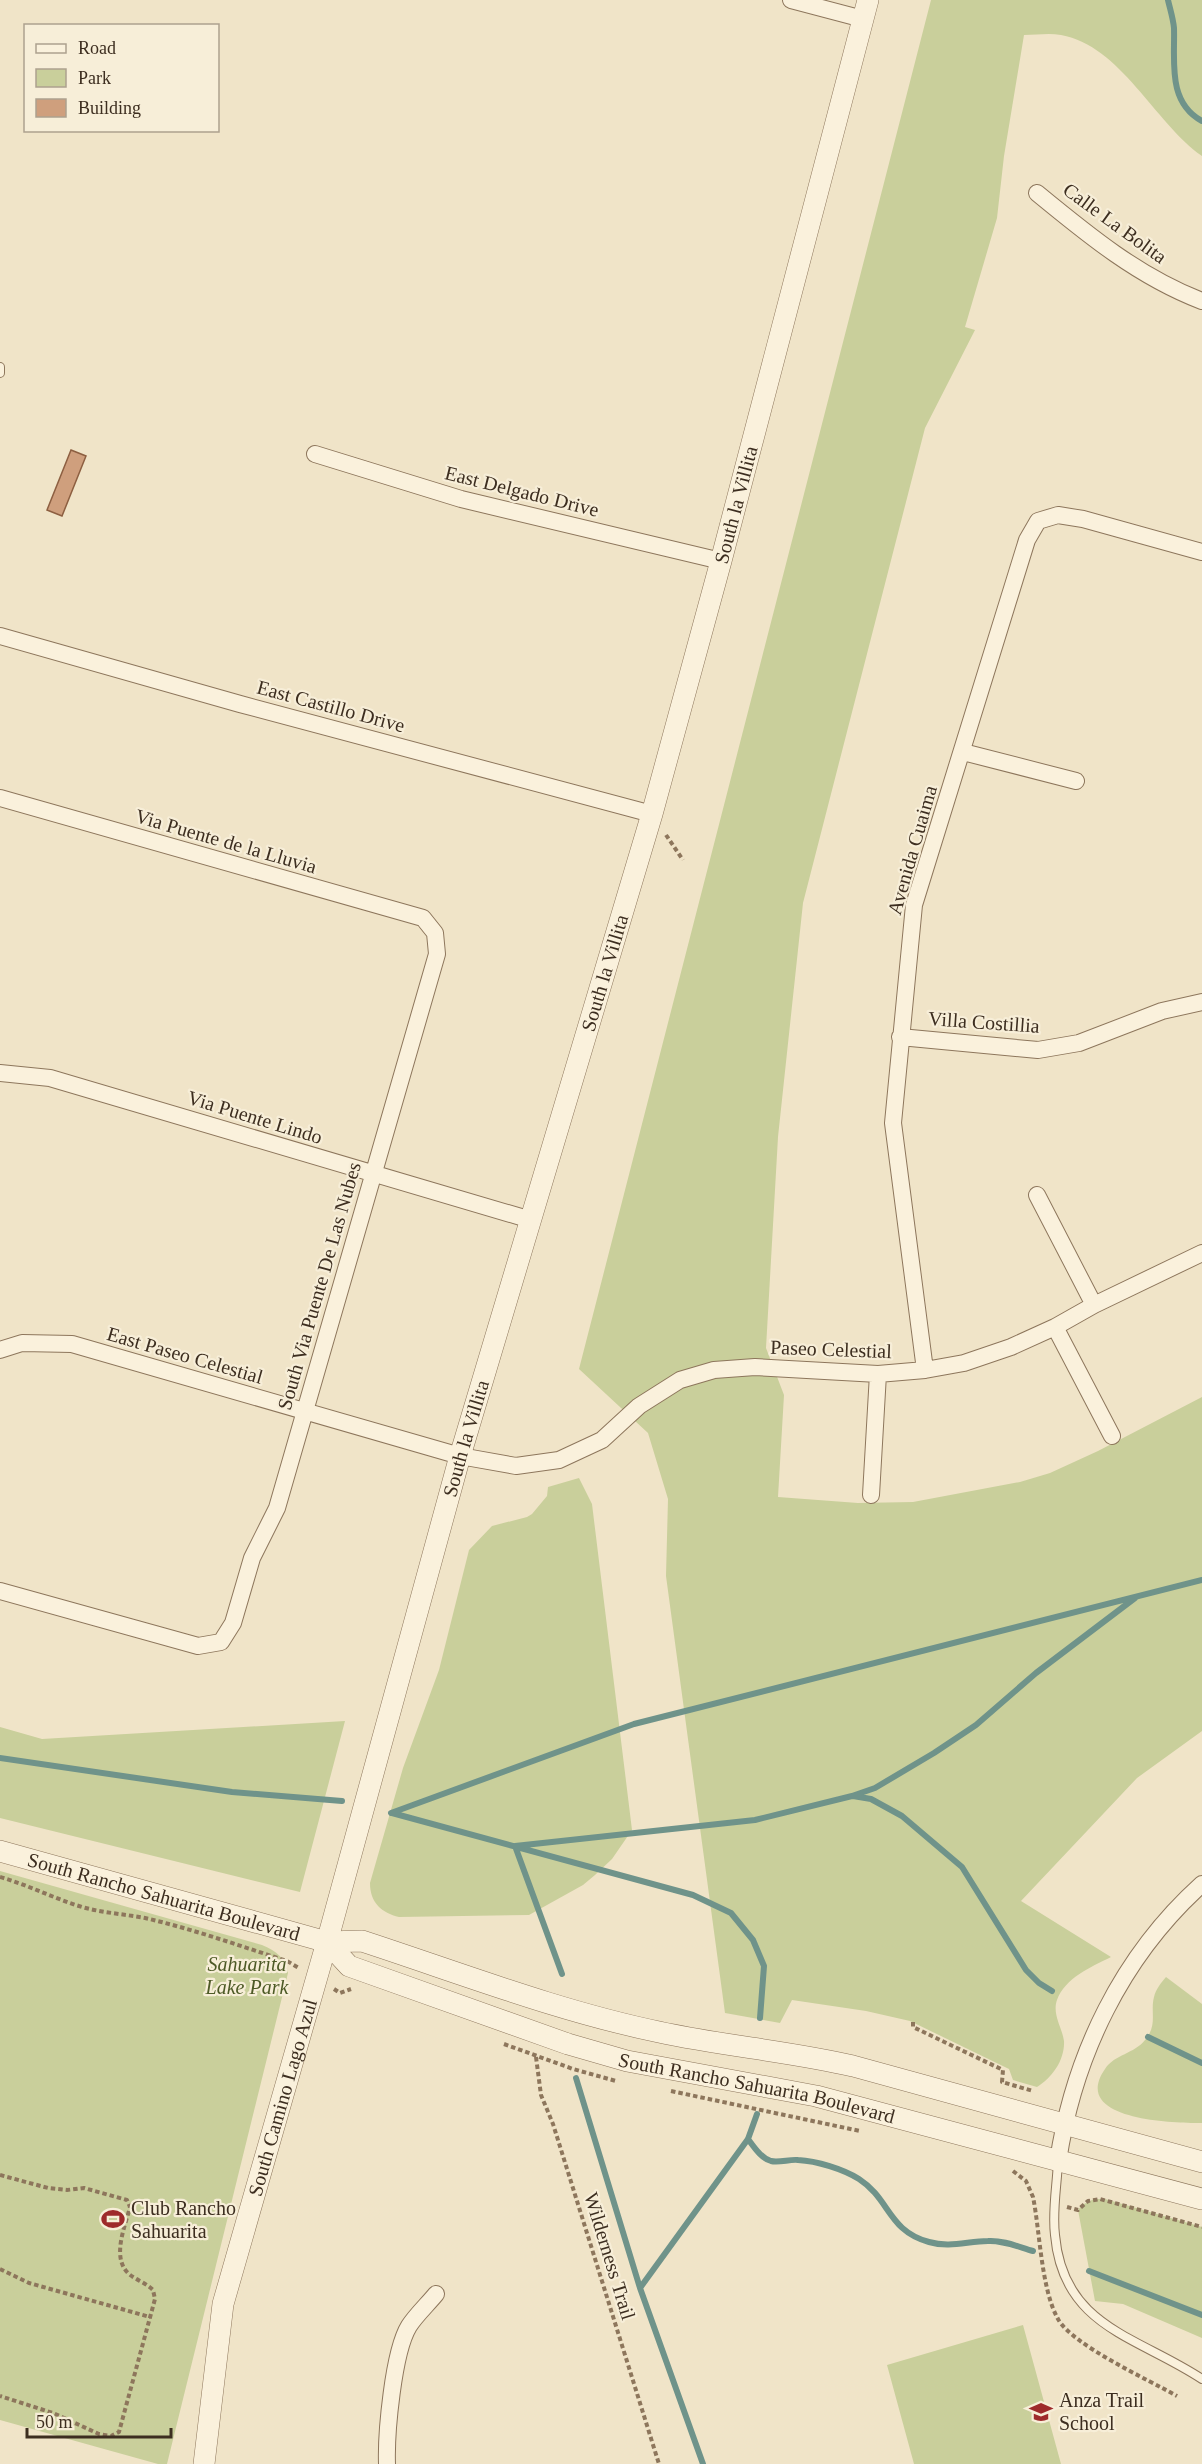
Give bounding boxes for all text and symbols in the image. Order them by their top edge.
legend [24,24,219,132]
text: Road [78,38,116,58]
text: Park [78,68,111,88]
text: Building [78,98,141,118]
street label: Calle La Bolita [1059,178,1171,268]
street label: South la Villita [710,444,762,566]
street label: East Delgado Drive [443,461,601,522]
street label: East Castillo Drive [255,676,407,736]
street label: Avenida Cuaima [883,783,941,917]
street label: Via Puente de la Lluvia [133,805,319,877]
street label: South la Villita [577,912,632,1034]
street label: Villa Costillia [928,1007,1041,1037]
street label: Via Puente Lindo [185,1086,325,1148]
street label: South Via Puente De Las Nubes [273,1159,365,1412]
street label: East Paseo Celestial [105,1322,266,1388]
street label: Paseo Celestial [770,1336,893,1362]
street label: South la Villita [438,1377,493,1499]
street label: South Rancho Sahuarita Boulevard [25,1848,302,1945]
park label: Sahuarita Lake Park [205,1953,289,1998]
street label: South Camino Lago Azul [244,1996,321,2199]
street label: South Rancho Sahuarita Boulevard [616,2048,897,2128]
street label: Wilderness Trail [580,2190,640,2323]
place label: Club Rancho Sahuarita [131,2197,236,2242]
sports icon: Club Rancho Sahuarita [100,2206,126,2232]
place label: Anza Trail School [1059,2389,1144,2434]
school or university icon: Anza Trail School [1028,2399,1054,2425]
scale bar [27,2401,171,2439]
text: 50 m [36,2412,73,2432]

